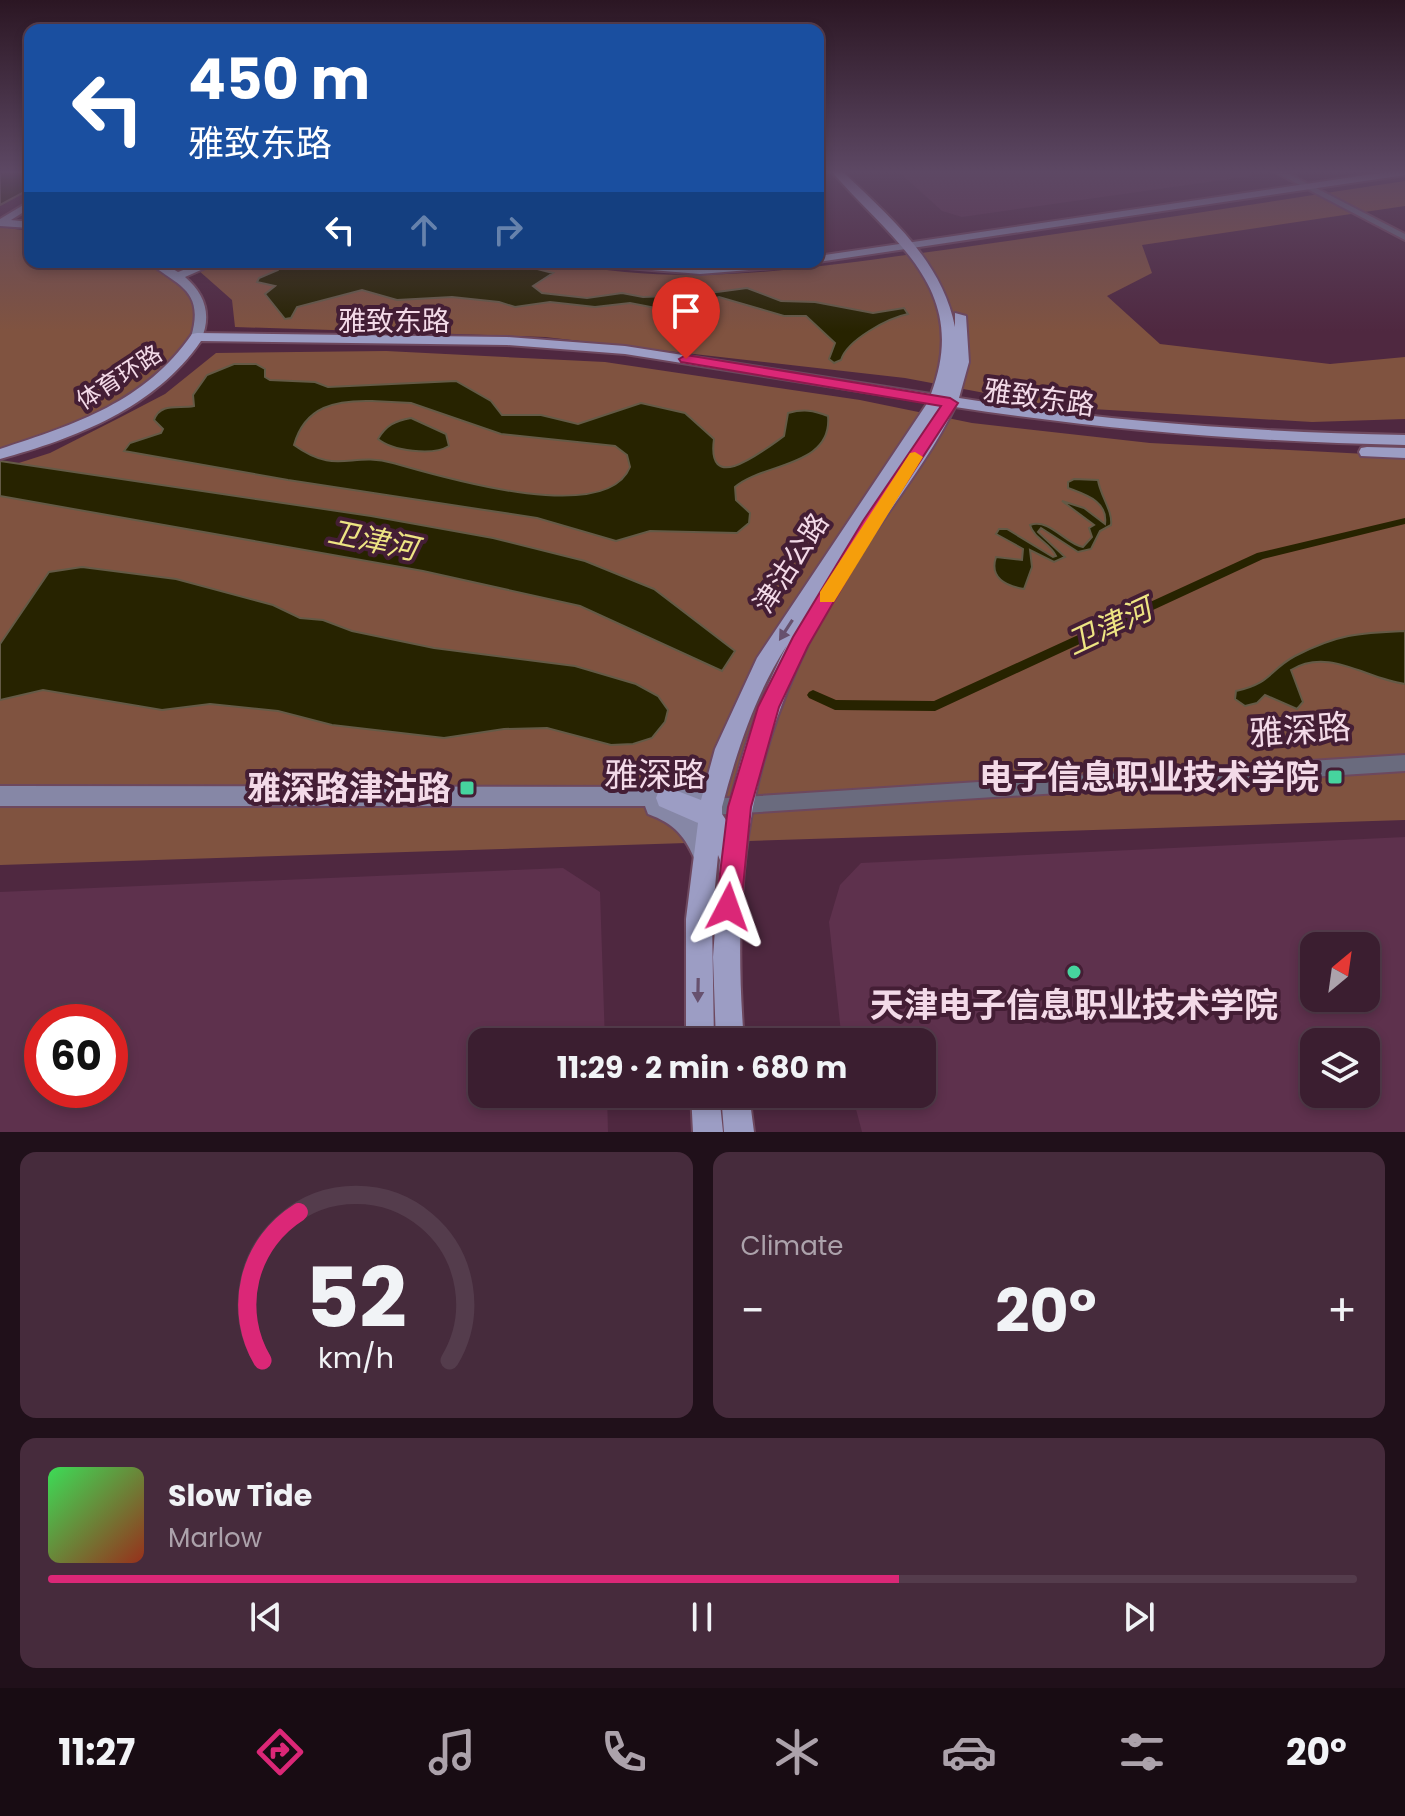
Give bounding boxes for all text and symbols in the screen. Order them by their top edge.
text: 450 m [188,40,370,119]
icon: left [56,56,160,160]
text: 雅致东路 [188,118,332,169]
icon: left [318,208,362,252]
icon: ahead [402,208,446,252]
icon: right [486,208,530,252]
pin [652,277,720,359]
icon: arrive [664,289,708,333]
street label: 雅致东路 [338,302,450,341]
street label: 体育环路 [70,337,168,417]
street label: 雅致东路 [981,371,1097,425]
street label: 津沽公路 [744,505,838,621]
water label: 卫津河 [325,510,426,571]
water label: 卫津河 [1059,585,1163,665]
one-way arrow [778,619,793,640]
street label: 雅深路 [1247,703,1353,757]
street label: 雅深路 [604,751,706,799]
place label: 电子信息职业技术学院 [979,753,1319,801]
place label: 雅深路津沽路 [247,764,451,812]
marker: 电子信息职业技术学院 [1326,768,1344,786]
marker: 雅深路津沽路 [458,779,476,797]
position arrow [686,865,770,949]
north arrow [1300,932,1380,1012]
map controls [1300,932,1380,1108]
marker: 天津电子信息职业技术学院 [1065,963,1083,981]
one-way arrow [691,978,704,1003]
place label: 天津电子信息职业技术学院 [870,981,1278,1029]
speed limit sign: 60 [24,1004,128,1108]
button: layers [1300,1028,1380,1108]
text: 11:29 · 2 min · 680 m [557,1046,847,1089]
text: Climate [741,1228,843,1264]
text: 52 [305,1240,407,1356]
text: 20° [995,1269,1096,1353]
text: − [741,1280,765,1341]
text: + [1327,1280,1357,1341]
text: km/h [318,1338,394,1378]
text: Slow Tide [168,1474,312,1517]
text: Marlow [168,1520,262,1556]
icon: previous [244,1595,288,1639]
icon: pause [680,1595,724,1639]
icon: next [1117,1595,1161,1639]
icon: directions [252,1724,308,1780]
icon: music [424,1724,480,1780]
icon: phone [596,1724,652,1780]
icon: climate [769,1724,825,1780]
icon: car [941,1724,997,1780]
icon: filters [1114,1724,1170,1780]
text: 11:27 [58,1727,135,1778]
text: 20° [1286,1727,1347,1778]

